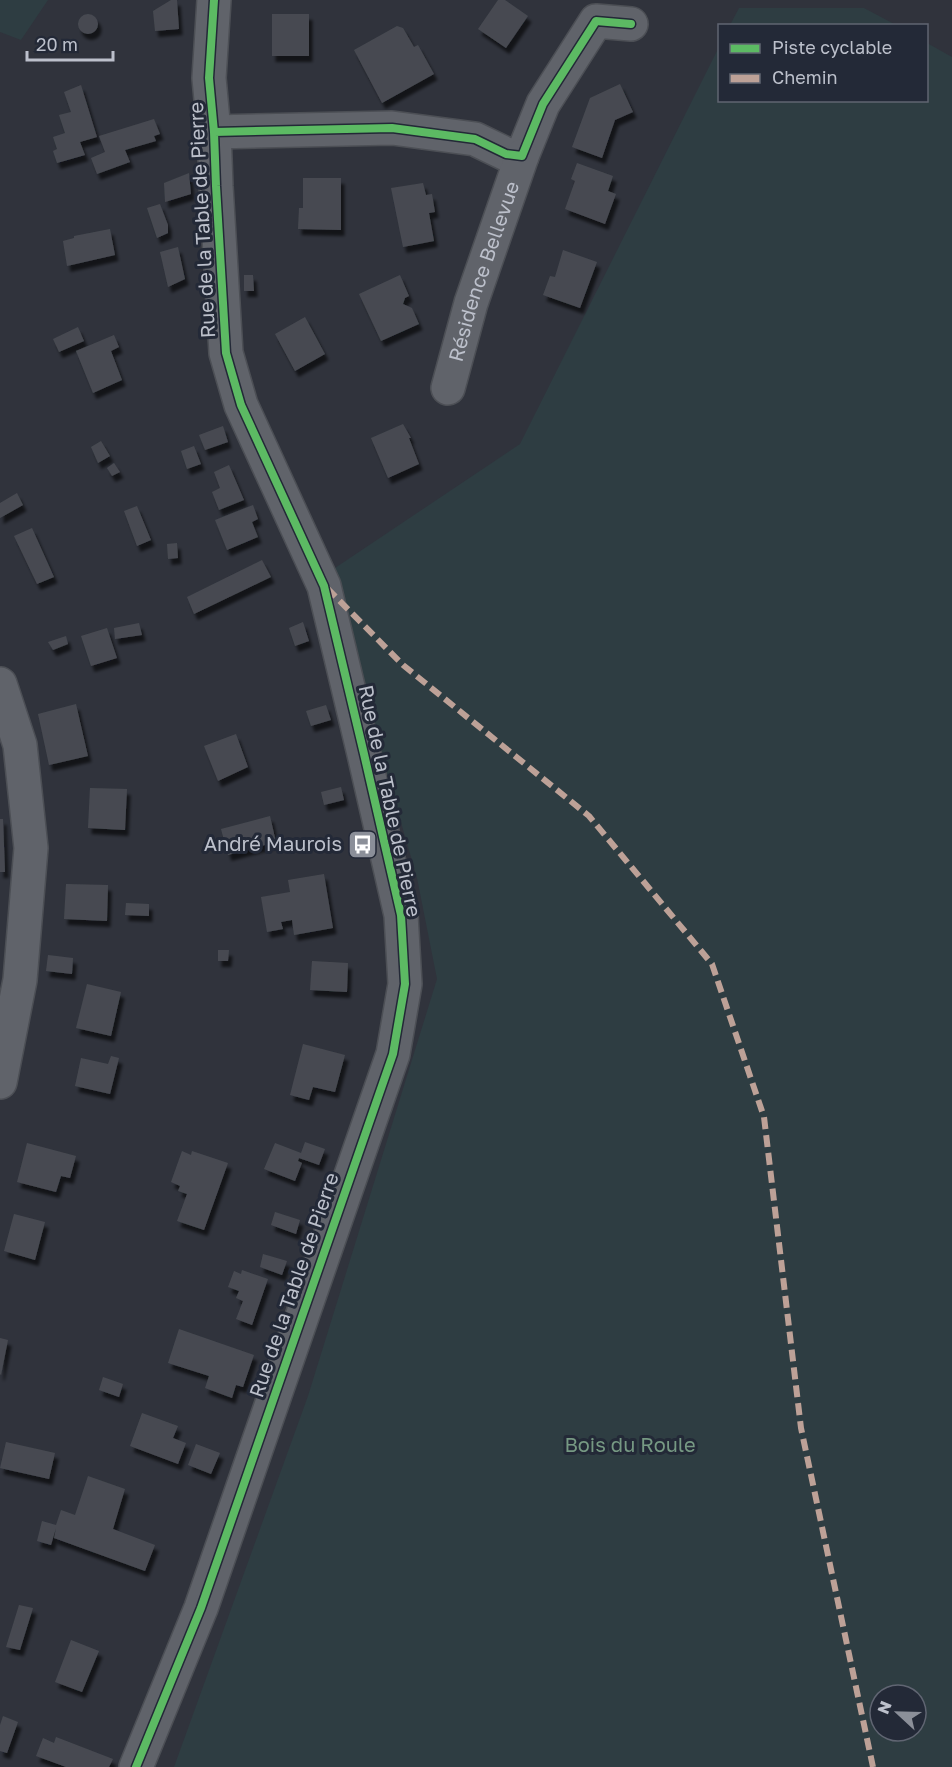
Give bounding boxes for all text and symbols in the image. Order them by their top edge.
scale bar [27,24,112,62]
legend [718,24,928,102]
text: 20 m [36,33,78,55]
text: Piste cyclable [772,36,892,58]
text: Chemin [772,66,838,88]
street label: Rue de la Table de Pierre [183,101,219,339]
street label: Résidence Bellevue [443,178,523,364]
street label: Rue de la Table de Pierre [355,683,427,919]
bus stop icon: André Maurois [347,828,379,860]
place label: André Maurois [204,831,342,855]
street label: Rue de la Table de Pierre [243,1169,343,1400]
park label: Bois du Roule [564,1432,696,1456]
north arrow [868,1683,928,1743]
text: N [873,1698,896,1717]

